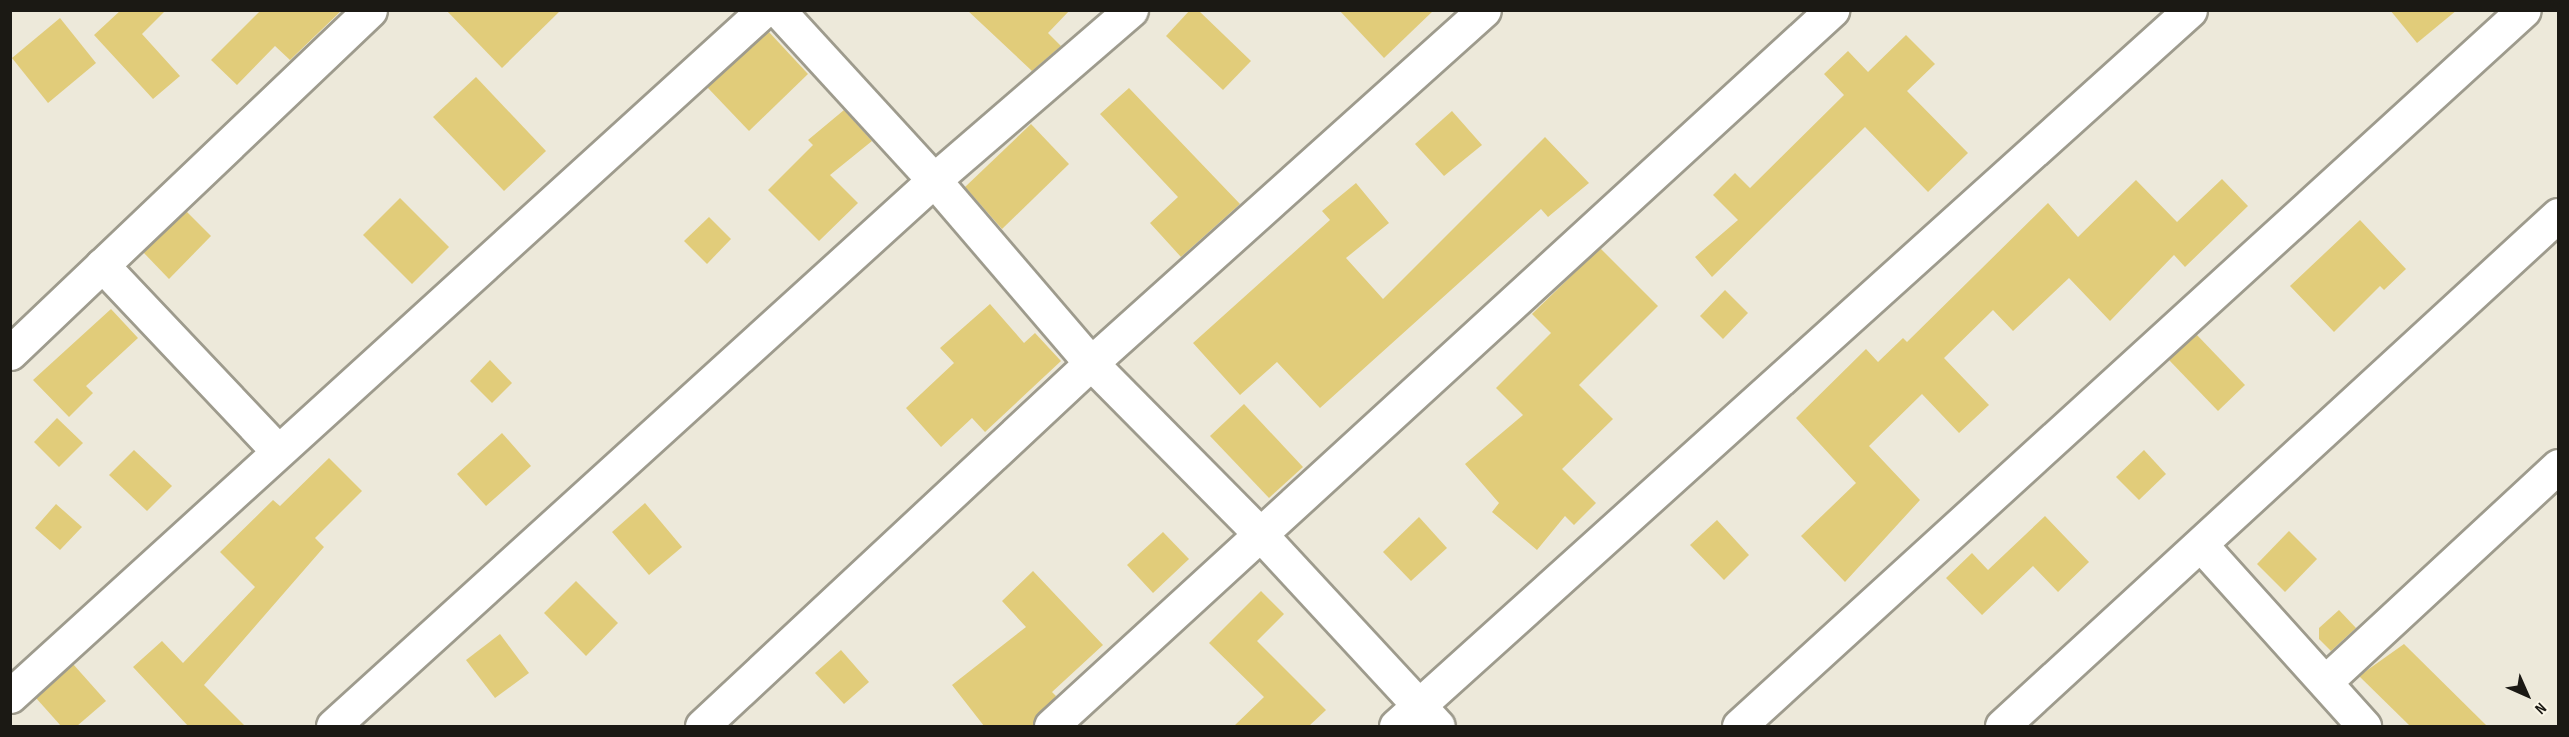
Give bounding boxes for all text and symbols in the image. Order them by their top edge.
north arrow [2497,665,2557,725]
text: N [2530,698,2550,718]

